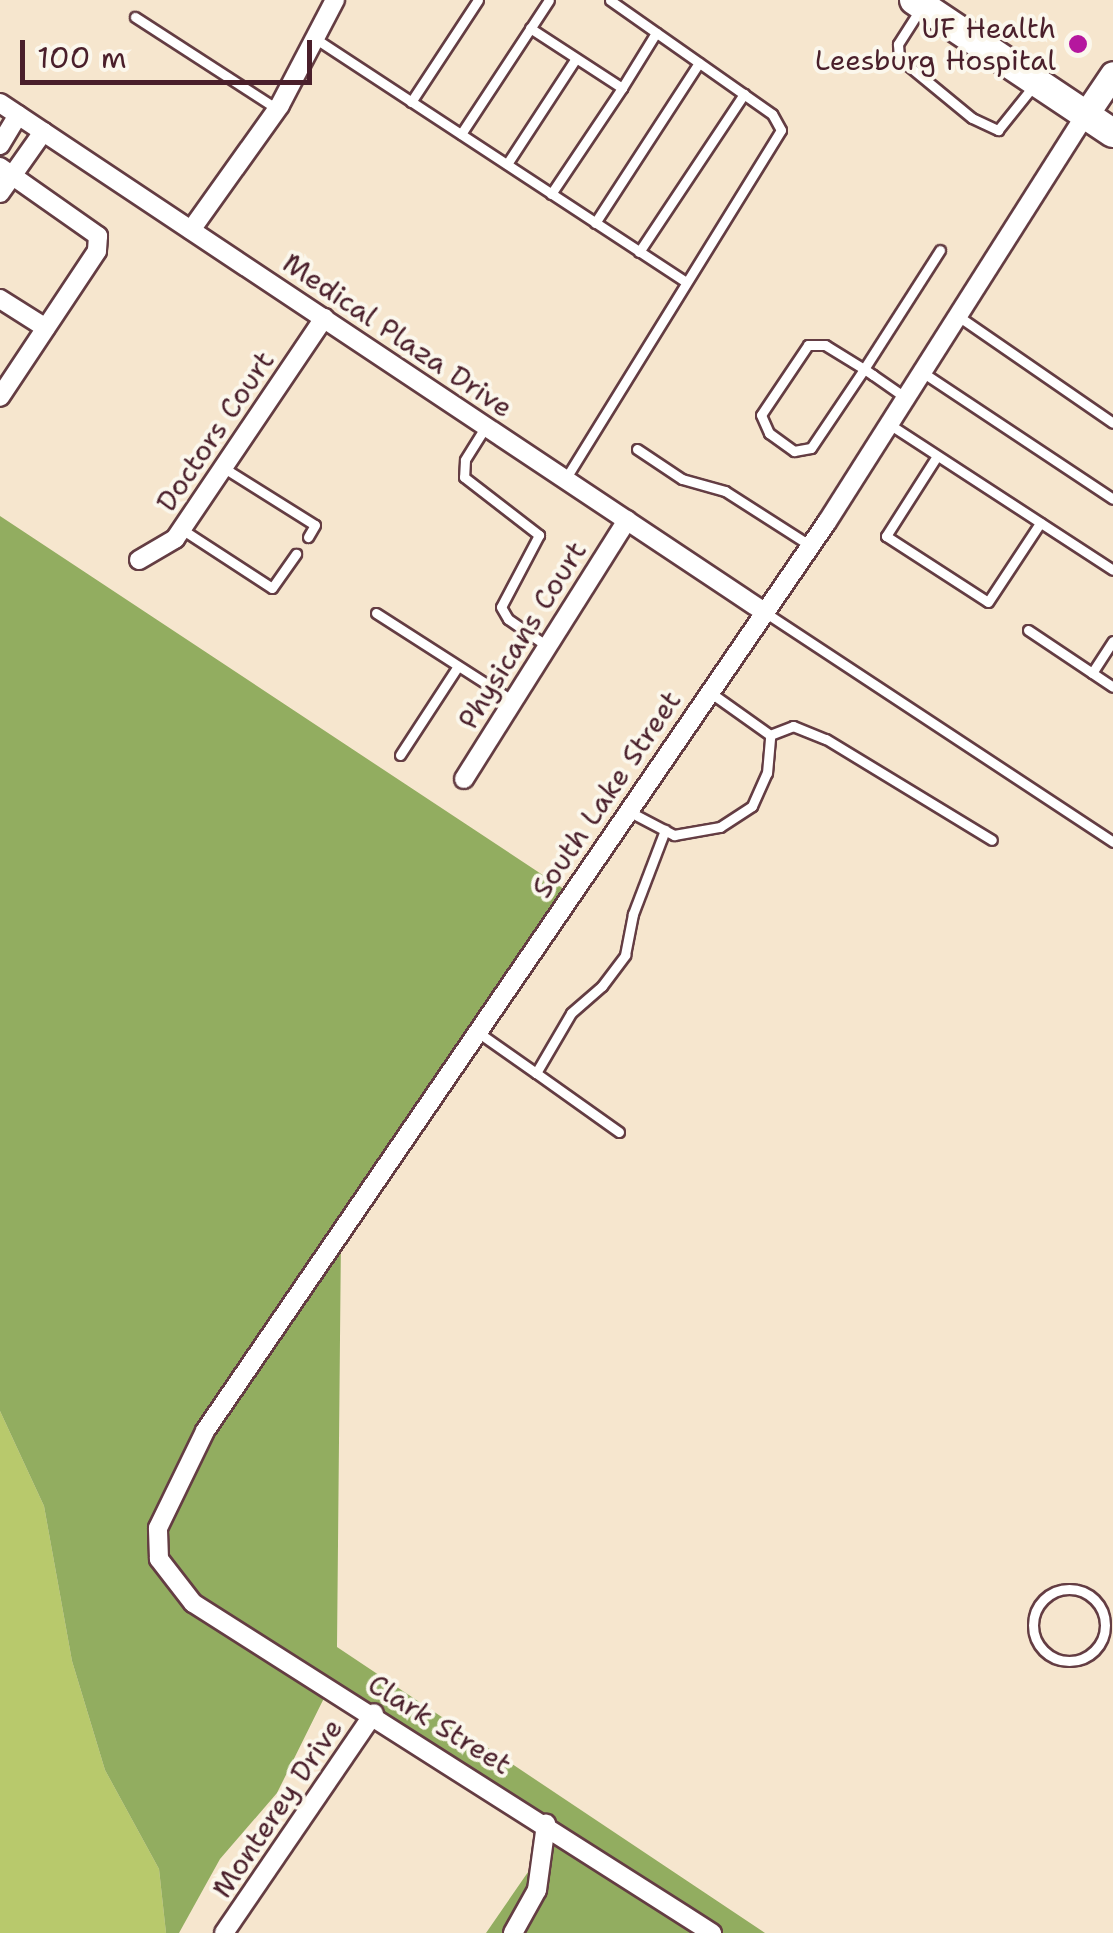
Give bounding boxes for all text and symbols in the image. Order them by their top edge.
place label: UF Health Leesburg Hospital [815,11,1056,77]
scale bar [25,20,318,82]
marker: UF Health Leesburg Hospital [1065,31,1091,57]
text: 100 m [37,37,127,78]
street label: Medical Plaza Drive [277,246,519,424]
street label: Doctors Court [149,344,281,518]
street label: Physicans Court [451,535,593,735]
street label: South Lake Street [524,684,688,904]
street label: Clark Street [362,1667,518,1781]
street label: Monterey Drive [205,1712,349,1904]

